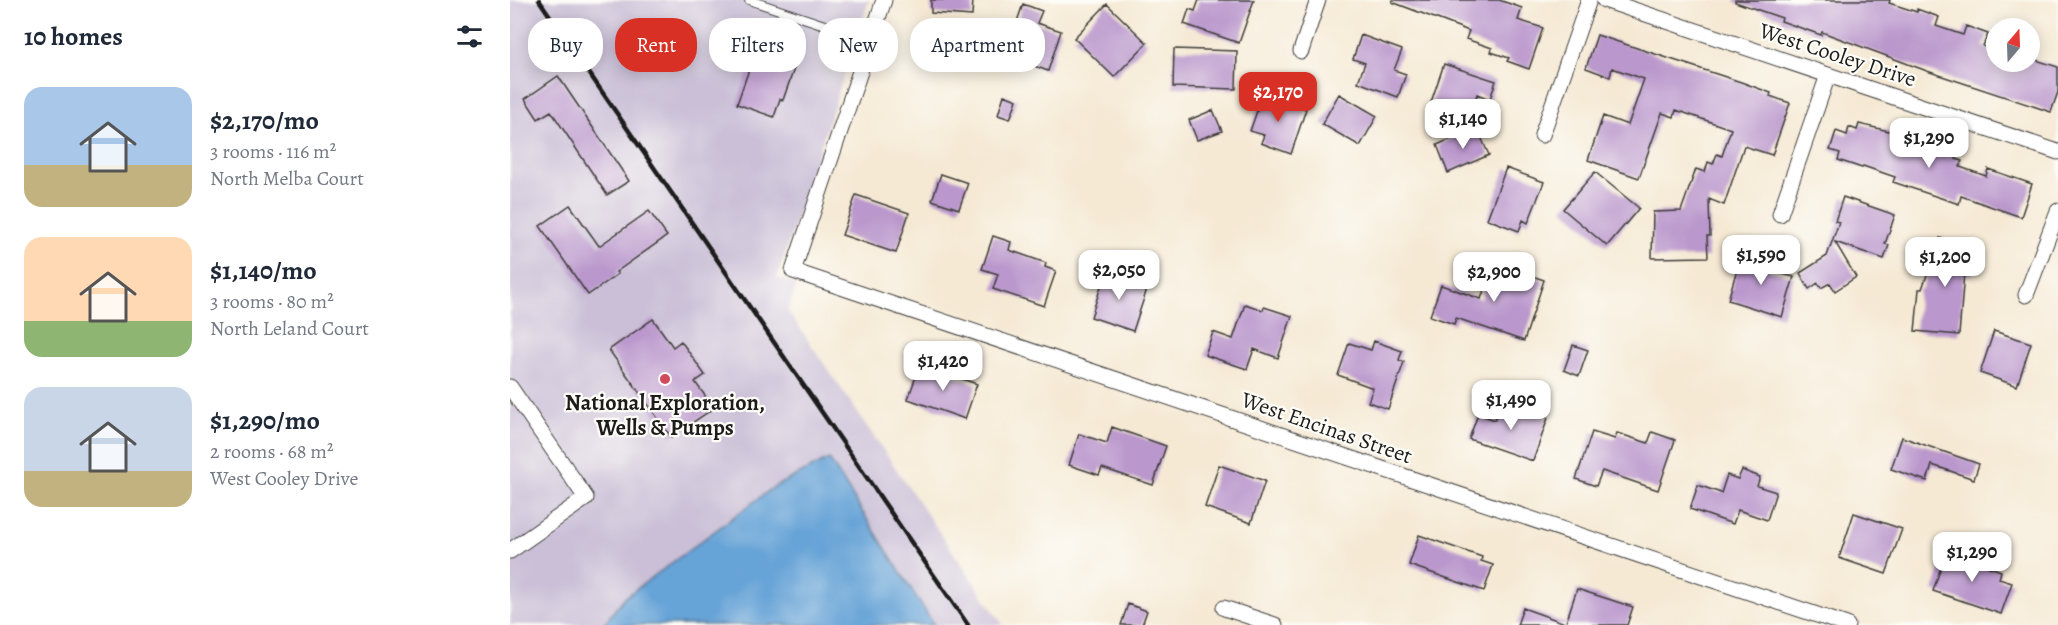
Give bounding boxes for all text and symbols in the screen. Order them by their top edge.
street label: West Cooley Drive [1754,15,1920,94]
chip: Buy [528,18,603,72]
chip: Rent [615,18,697,72]
chip: Filters [709,18,806,72]
chip: New [818,18,898,72]
chip: Apartment [910,18,1045,72]
north arrow [1986,18,2040,72]
map controls [1986,18,2040,72]
text: 10 homes [24,19,123,54]
icon: filters [453,20,486,53]
pin: $2,170 [1229,72,1327,123]
text: $2,170 [1253,78,1303,105]
pin: $1,140 [1414,99,1512,150]
text: $2,170/mo [210,103,319,138]
text: $1,140 [1439,105,1487,132]
icon: home [72,111,144,183]
pin: $1,290 [1880,118,1978,169]
text: $1,290 [1904,124,1954,151]
text: 3 rooms · 116 m² [210,138,336,165]
text: North Melba Court [210,165,364,192]
pin: $1,590 [1712,235,1810,286]
pin: $1,200 [1896,237,1994,288]
text: $1,590 [1736,241,1786,268]
text: $1,200 [1919,243,1971,270]
pin: $2,050 [1070,250,1168,301]
pin: $2,900 [1445,252,1543,303]
text: $1,140/mo [210,253,317,288]
text: $2,050 [1092,256,1146,283]
text: $2,900 [1467,258,1521,285]
icon: home [72,261,144,333]
text: 3 rooms · 80 m² [210,288,334,315]
text: North Leland Court [210,315,369,342]
pin: $1,420 [894,341,992,392]
text: $1,420 [918,347,968,374]
marker: National Exploration, Wells & Pumps [658,372,672,386]
pin: $1,490 [1462,380,1560,431]
street label: West Encinas Street [1236,384,1416,471]
text: $1,490 [1486,386,1536,413]
place label: National Exploration, Wells & Pumps [565,388,765,443]
text: $1,290/mo [210,403,320,438]
icon: home [72,411,144,483]
text: 2 rooms · 68 m² [210,438,334,465]
text: West Cooley Drive [210,465,358,492]
pin: $1,290 [1923,532,2021,583]
text: $1,290 [1947,538,1997,565]

